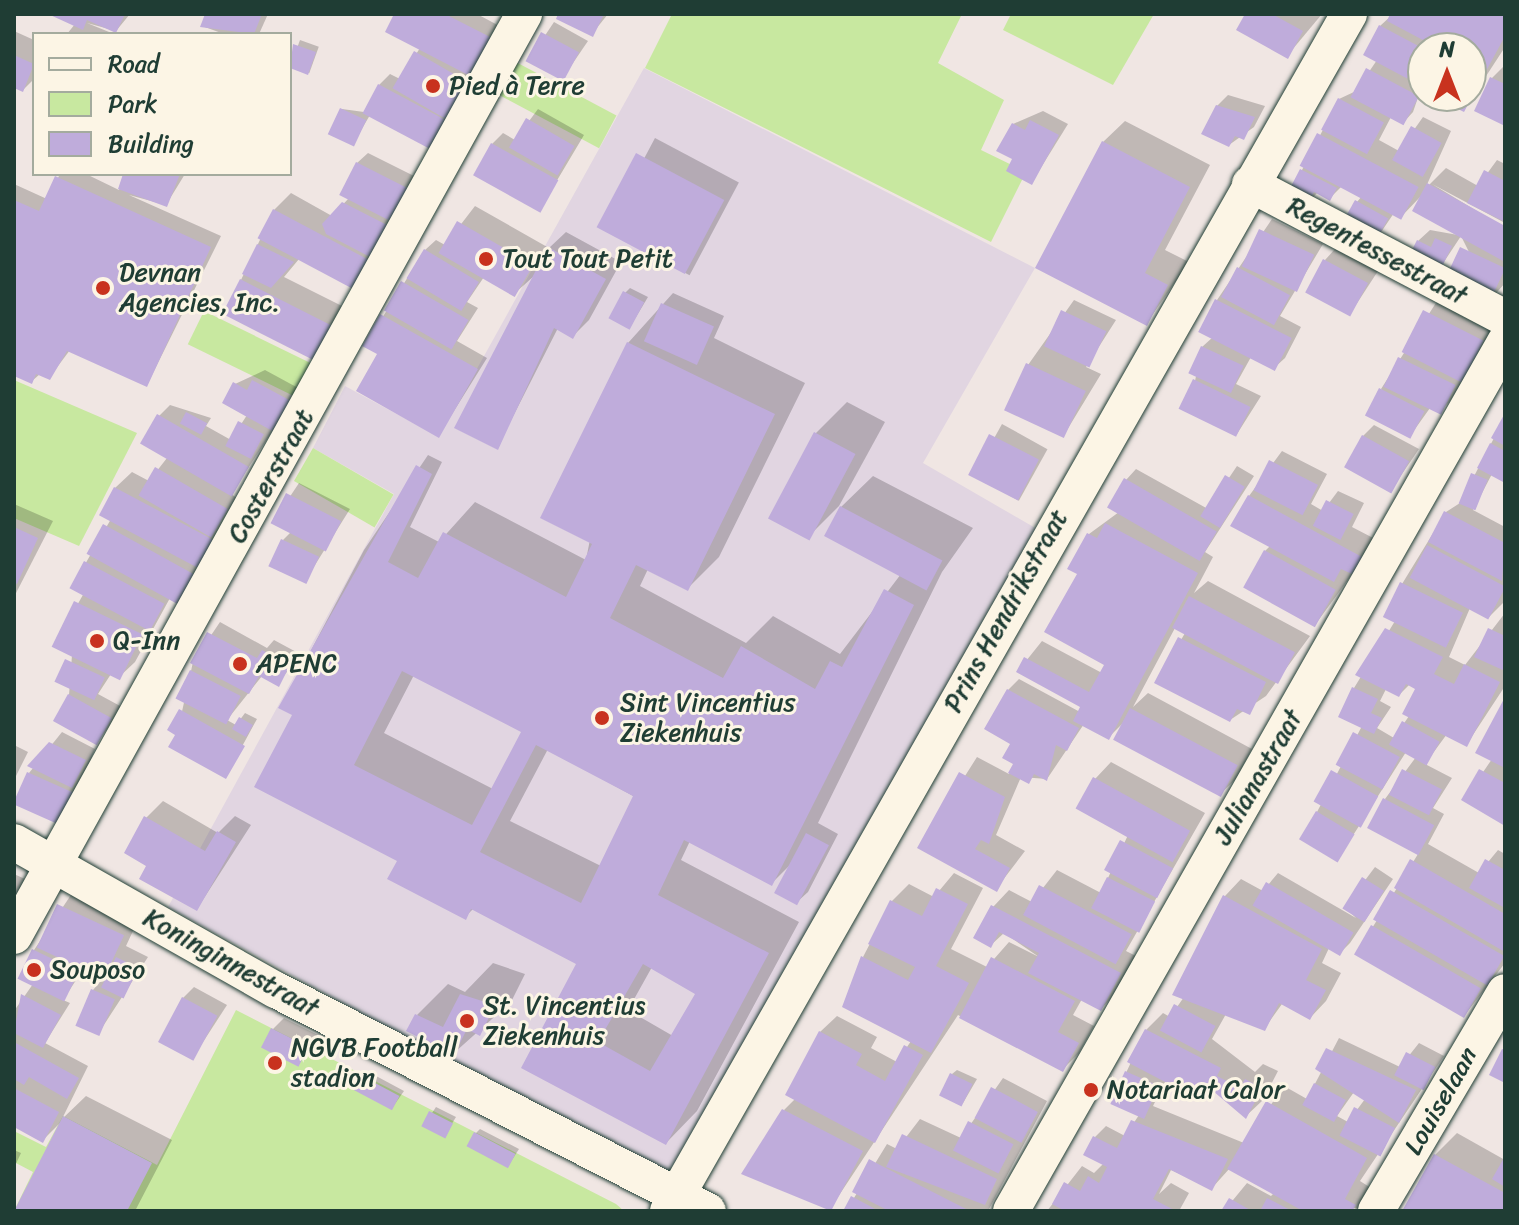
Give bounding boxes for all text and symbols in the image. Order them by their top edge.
text: N [1439,30,1455,69]
legend [32,32,292,176]
north arrow [1407,32,1487,112]
text: Road [108,43,159,85]
place label: Pied à Terre [449,70,586,102]
marker: Pied à Terre [424,77,442,95]
text: Park [108,83,157,125]
text: Building [108,123,194,165]
street label: Regentessestraat [1282,190,1472,312]
place label: Tout Tout Petit [502,243,676,275]
marker: Tout Tout Petit [477,250,495,268]
place label: Devnan Agencies, Inc. [119,257,280,318]
marker: Devnan Agencies, Inc. [94,279,112,297]
street label: Costerstraat [221,404,321,548]
street label: Prins Hendrikstraat [937,504,1075,718]
place label: Q-Inn [113,625,180,657]
marker: Q-Inn [88,632,106,650]
place label: APENC [256,648,337,680]
marker: APENC [231,655,249,673]
place label: Sint Vincentius Ziekenhuis [620,687,797,748]
street label: Julianastraat [1207,704,1309,850]
marker: Sint Vincentius Ziekenhuis [591,707,613,729]
street label: Koninginnestraat [138,902,324,1024]
place label: Souposo [50,954,145,986]
marker: Souposo [25,961,43,979]
place label: St. Vincentius Ziekenhuis [483,990,647,1052]
marker: St. Vincentius Ziekenhuis [458,1012,476,1030]
place label: NGVB Football stadion [291,1032,458,1094]
street label: Louiselaan [1398,1042,1484,1160]
marker: NGVB Football stadion [266,1054,284,1072]
place label: Notariaat Calor [1107,1074,1284,1106]
marker: Notariaat Calor [1082,1081,1100,1099]

